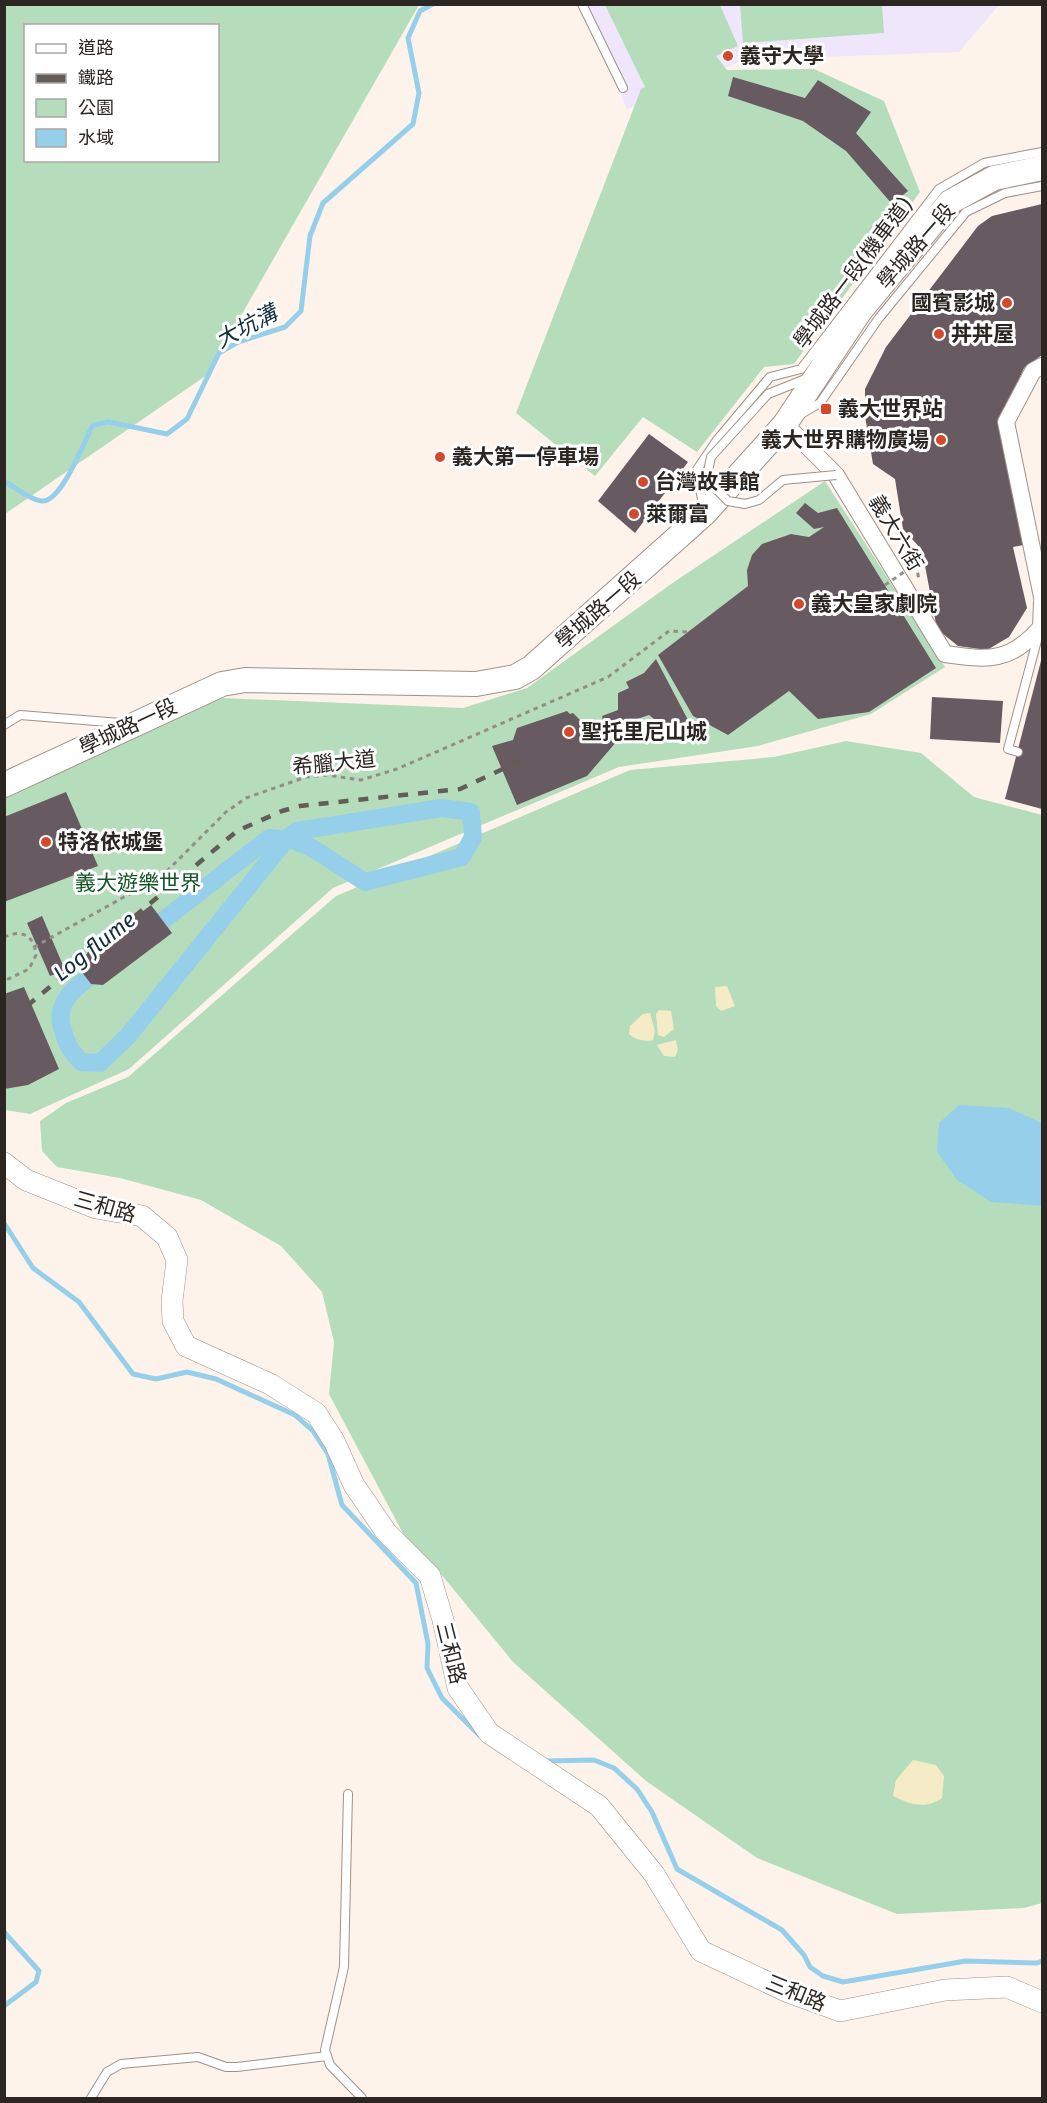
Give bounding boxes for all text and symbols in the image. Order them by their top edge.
legend [24,24,219,162]
text: 道路 [78,37,114,59]
place label: 義守大學 [740,43,824,69]
marker: 義守大學 [721,49,735,63]
text: 鐵路 [78,67,114,89]
text: 公園 [78,97,114,119]
text: 水域 [78,127,114,149]
street label: 學城路一段(機車道) [788,193,918,353]
street label: 學城路一段 [872,198,960,294]
place label: 國賓影城 [911,290,995,316]
marker: 國賓影城 [1000,296,1014,310]
water label: 大坑溝 [211,298,284,354]
place label: 丼丼屋 [951,321,1014,347]
marker: 丼丼屋 [932,327,946,341]
place label: 義大世界站 [838,396,943,422]
marker: 義大世界站 [819,402,833,416]
place label: 義大世界購物廣場 [761,427,929,453]
marker: 義大世界購物廣場 [934,433,948,447]
place label: 義大第一停車場 [452,444,599,470]
marker: 義大第一停車場 [433,450,447,464]
place label: 台灣故事館 [655,469,760,495]
marker: 台灣故事館 [636,475,650,489]
street label: 義大六街 [863,490,929,576]
place label: 萊爾富 [646,501,709,527]
marker: 萊爾富 [627,507,641,521]
street label: 學城路一段 [550,566,646,654]
place label: 義大皇家劇院 [811,591,937,617]
marker: 義大皇家劇院 [792,597,806,611]
street label: 學城路一段 [75,693,181,761]
place label: 聖托里尼山城 [581,719,707,745]
marker: 聖托里尼山城 [562,725,576,739]
street label: 希臘大道 [291,746,377,780]
place label: 特洛依城堡 [58,829,163,855]
marker: 特洛依城堡 [39,835,53,849]
park label: 義大遊樂世界 [75,870,201,896]
water label: Log flume [48,906,141,987]
street label: 三和路 [71,1186,139,1228]
street label: 三和路 [431,1619,471,1687]
street label: 三和路 [762,1969,830,2017]

